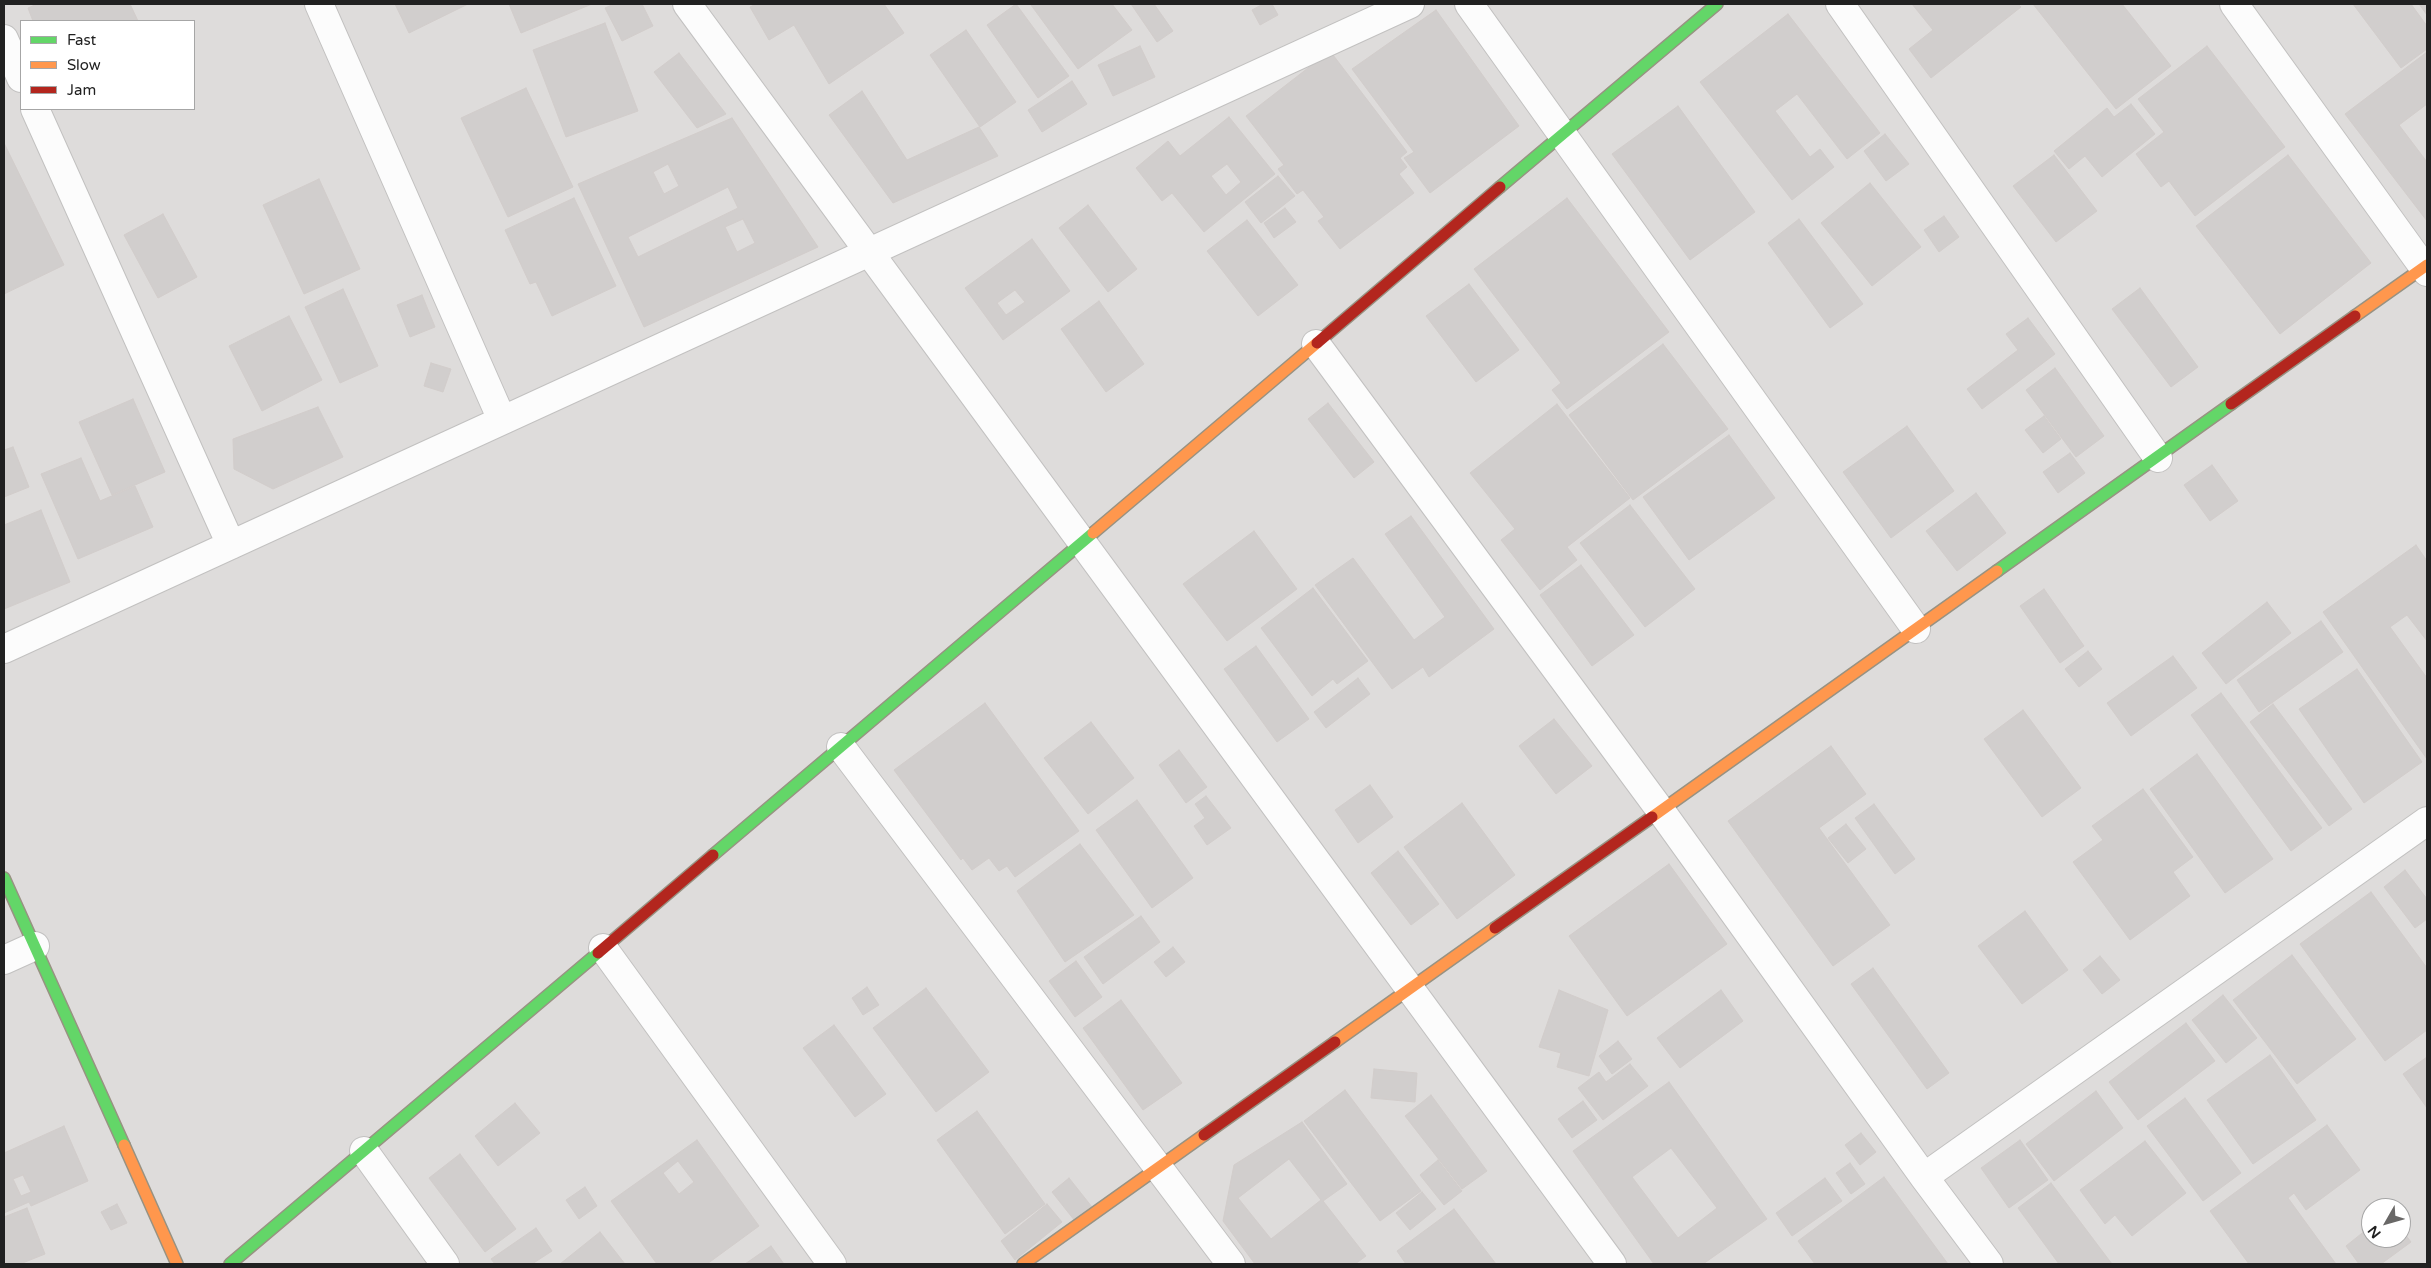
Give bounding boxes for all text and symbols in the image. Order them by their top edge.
legend [20,20,195,110]
text: Fast [67,31,96,49]
text: Slow [67,56,101,74]
text: Jam [67,81,96,99]
north arrow [2361,1198,2411,1248]
text: N [2364,1222,2385,1242]

